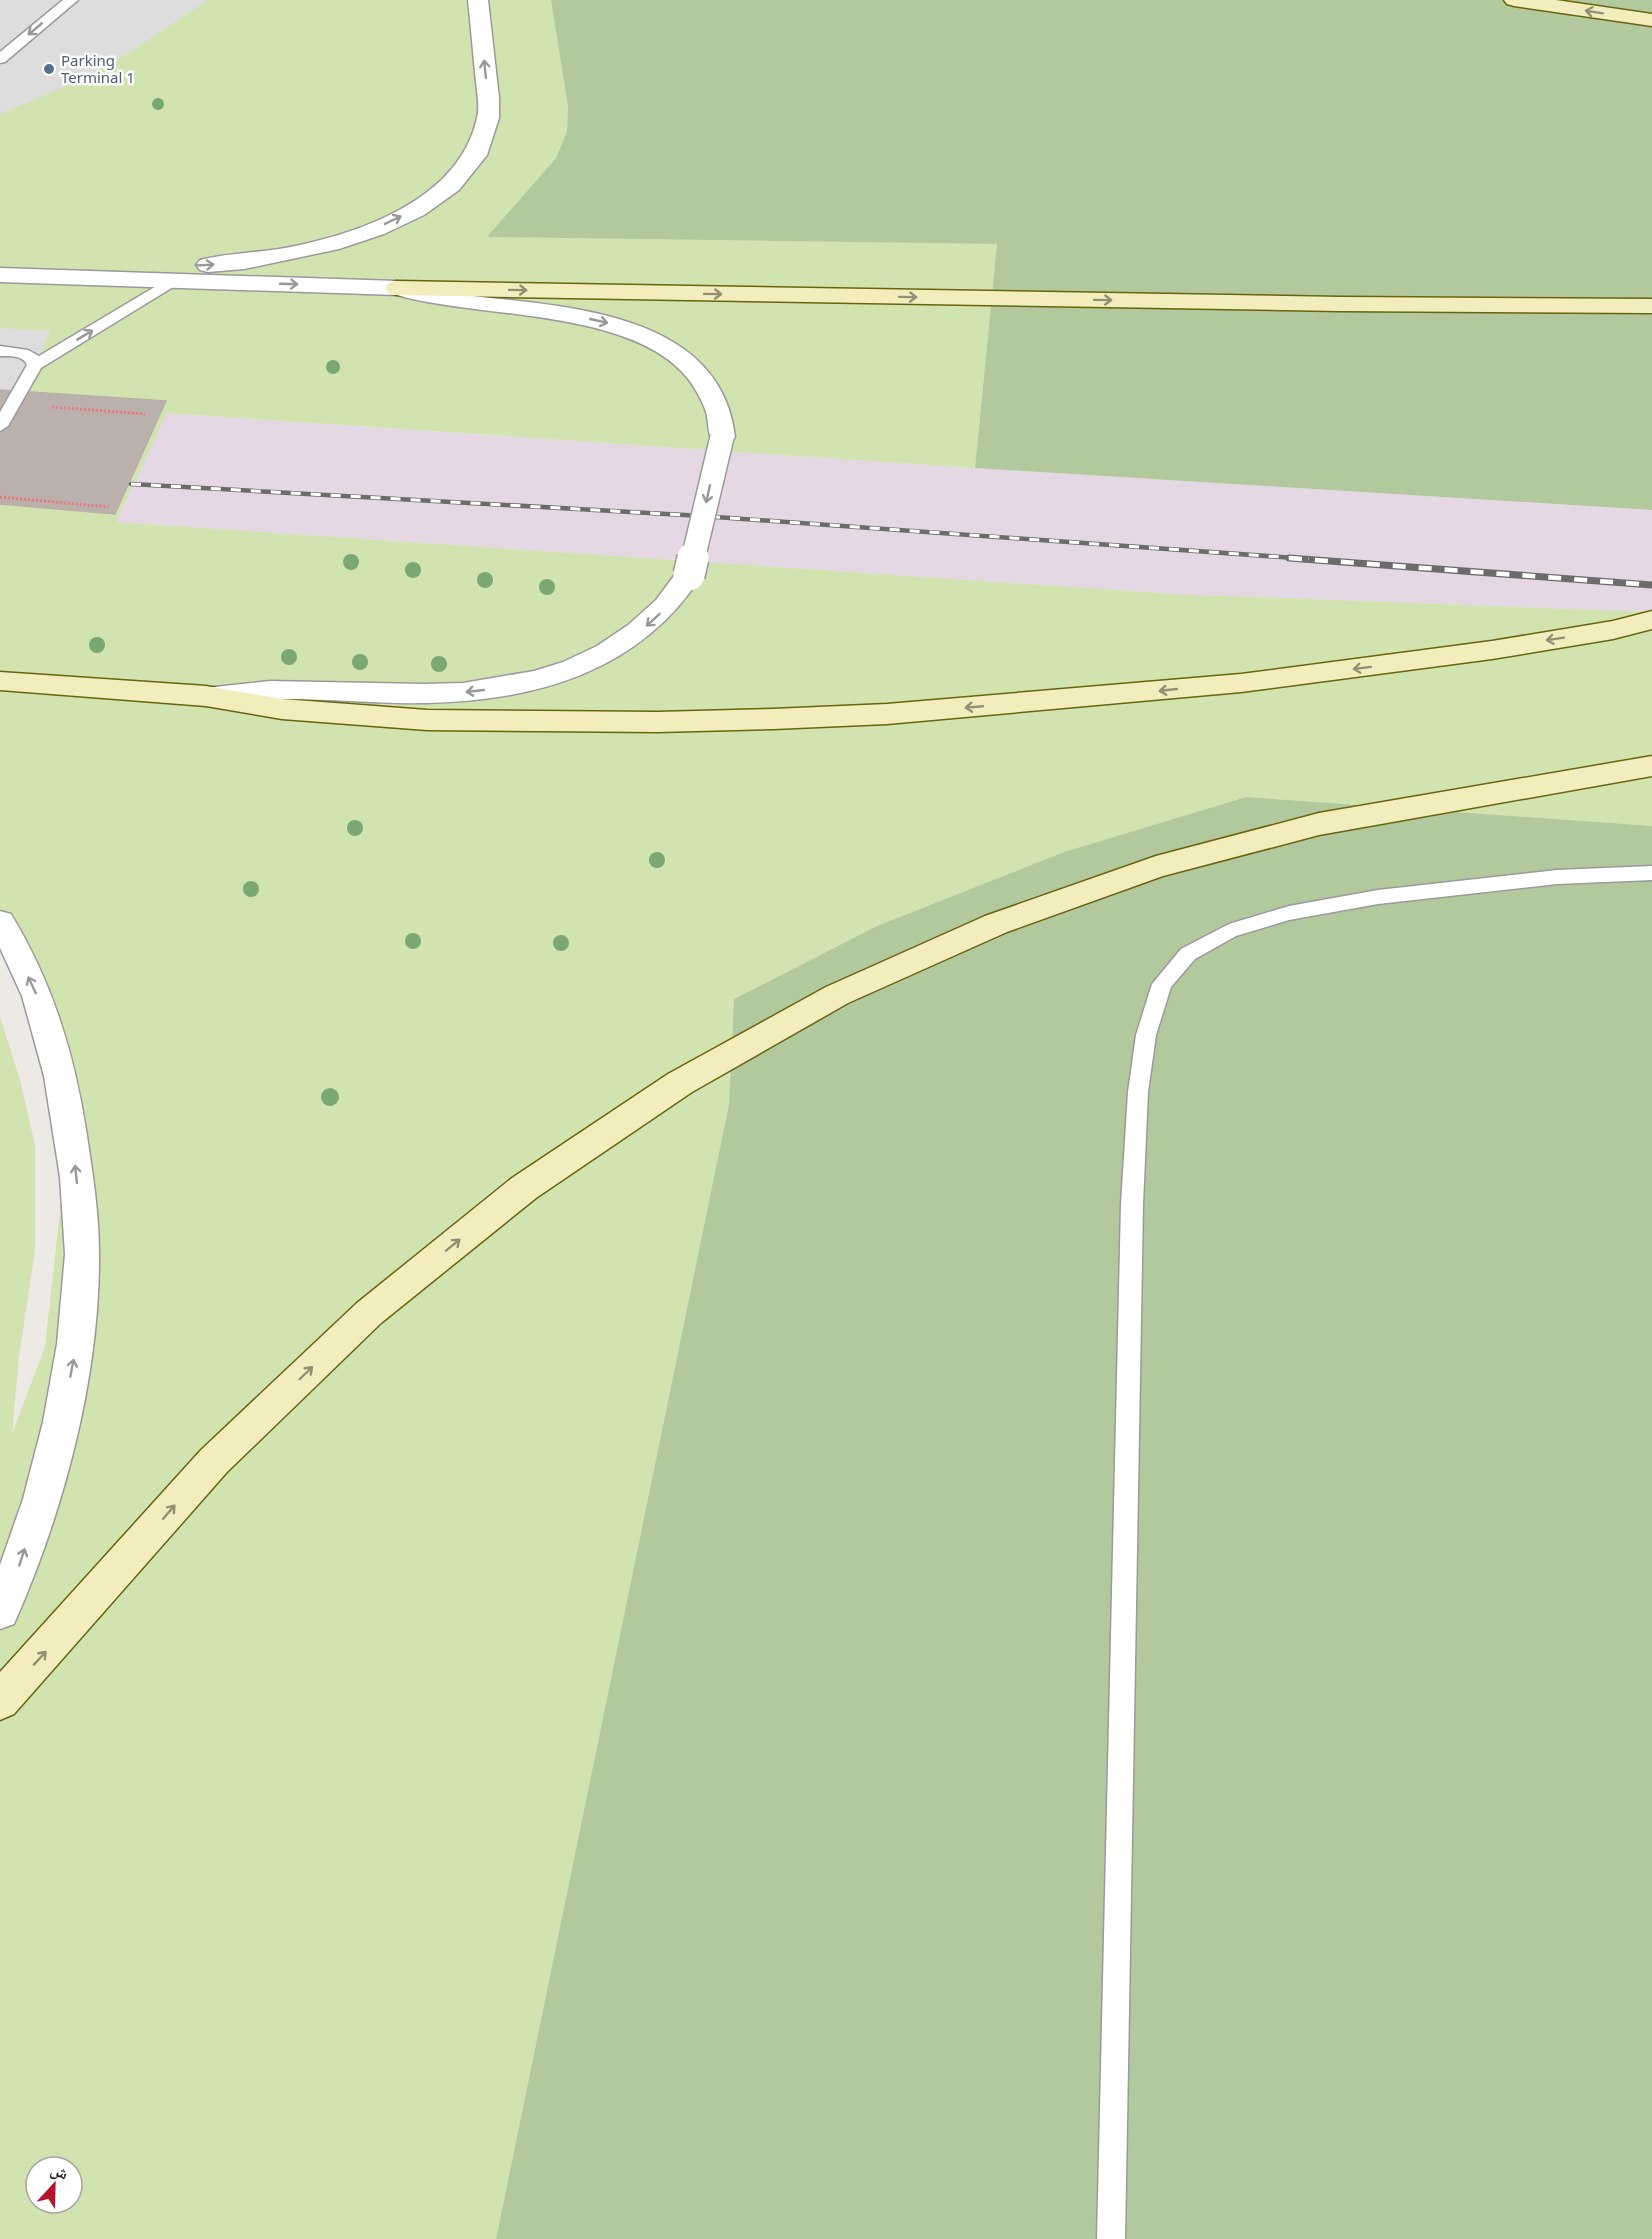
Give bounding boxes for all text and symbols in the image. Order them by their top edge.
one-way arrow [1585,6,1604,17]
one-way arrow [27,23,43,36]
place label: Parking Terminal 1 [61,50,135,87]
one-way arrow [479,59,490,79]
marker: Parking Terminal 1 [42,62,56,76]
one-way arrow [384,214,402,226]
one-way arrow [195,259,215,270]
one-way arrow [279,279,299,290]
one-way arrow [508,284,528,296]
one-way arrow [703,288,723,299]
one-way arrow [898,291,918,303]
one-way arrow [1093,294,1113,306]
one-way arrow [589,316,608,328]
one-way arrow [76,328,93,340]
one-way arrow [702,484,714,503]
one-way arrow [646,613,661,627]
one-way arrow [1546,634,1565,645]
one-way arrow [1353,662,1372,673]
one-way arrow [466,685,486,696]
one-way arrow [1159,685,1179,696]
one-way arrow [965,702,985,713]
one-way arrow [26,977,38,995]
one-way arrow [70,1165,81,1185]
one-way arrow [444,1239,460,1252]
one-way arrow [67,1359,78,1379]
one-way arrow [298,1366,313,1381]
one-way arrow [162,1505,176,1520]
one-way arrow [17,1548,28,1567]
one-way arrow [33,1651,47,1666]
north arrow [24,2155,84,2215]
text: ش [48,2158,72,2184]

